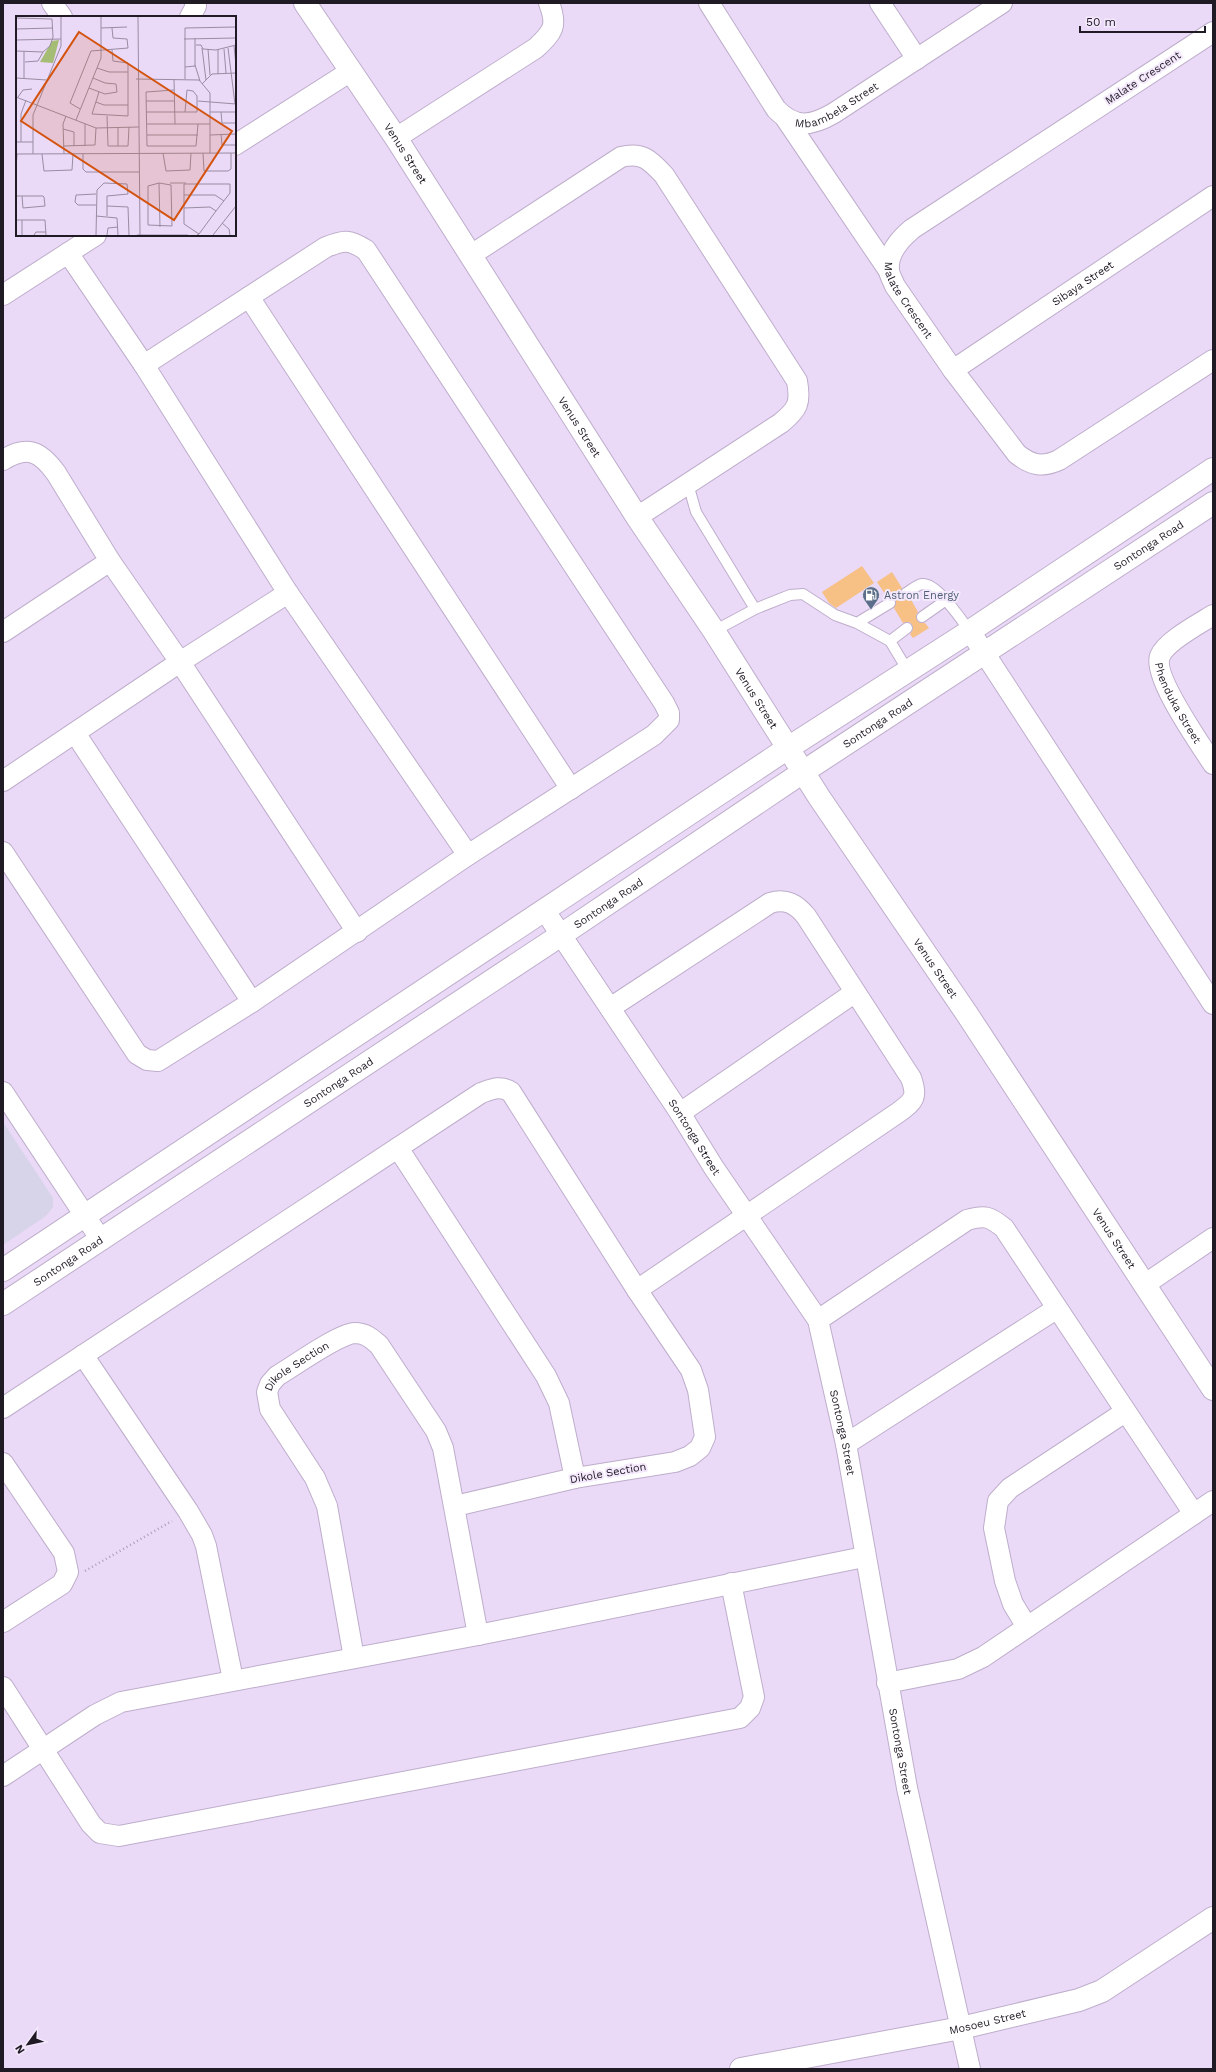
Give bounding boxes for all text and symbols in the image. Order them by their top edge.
scale bar [1080,8,1205,34]
text: 50 m [1086,15,1116,29]
inset map [16,16,236,236]
street label: Malate Crescent [1103,49,1184,107]
street label: Mbambela Street [794,79,881,130]
street label: Venus Street [381,121,430,186]
street label: Sibaya Street [1049,258,1116,308]
street label: Malate Crescent [882,261,936,341]
street label: Venus Street [556,394,604,460]
street label: Sontonga Road [1111,518,1186,573]
fuel station icon: Astron Energy [861,585,881,610]
place label: Astron Energy [884,589,959,602]
street label: Phenduka Street [1153,661,1204,746]
street label: Venus Street [732,665,781,731]
street label: Sontonga Road [840,695,915,751]
street label: Sontonga Road [571,875,645,931]
street label: Venus Street [911,936,961,1001]
street label: Sontonga Road [301,1055,376,1110]
street label: Sontonga Street [666,1096,724,1178]
street label: Venus Street [1090,1206,1139,1271]
street label: Sontonga Road [31,1233,105,1289]
street label: Dikole Section [262,1338,331,1393]
street label: Sontonga Street [827,1388,858,1477]
street label: Dikole Section [569,1460,647,1486]
street label: Sontonga Street [886,1707,915,1796]
street label: Mosoeu Street [948,2006,1028,2037]
north arrow [8,2024,48,2064]
text: N [12,2042,28,2056]

